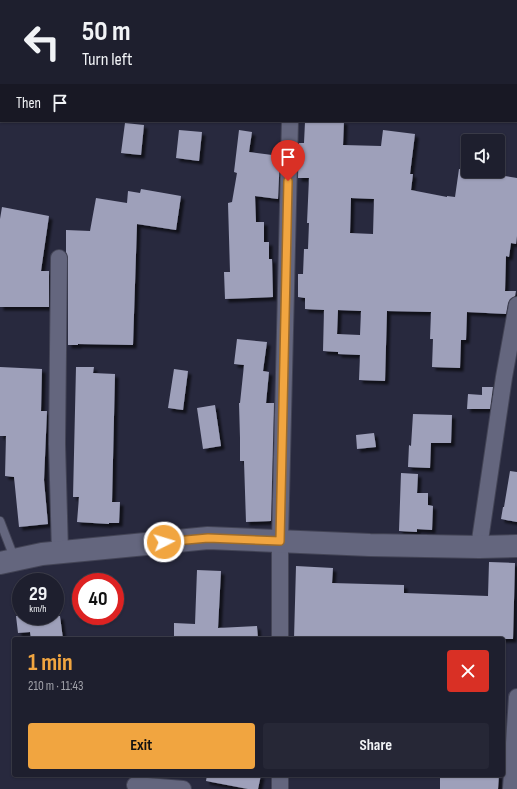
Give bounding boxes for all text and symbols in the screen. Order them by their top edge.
text: 50 m [82,15,131,48]
icon: left [16,16,68,68]
text: Turn left [82,49,133,70]
icon: arrive [49,92,71,114]
text: Then [16,94,41,113]
map controls [461,134,505,178]
button: sound [461,134,505,178]
pin [271,140,305,181]
icon: arrive [277,146,299,168]
position arrow [143,521,185,563]
speed limit sign: 40 [72,573,124,625]
text: 29 [29,582,47,606]
text: km/h [29,603,47,615]
text: 1 min [28,648,73,677]
button: close [447,650,489,692]
text: 210 m · 11:43 [28,678,83,694]
button: Exit [28,723,255,769]
button: Share [263,723,489,769]

